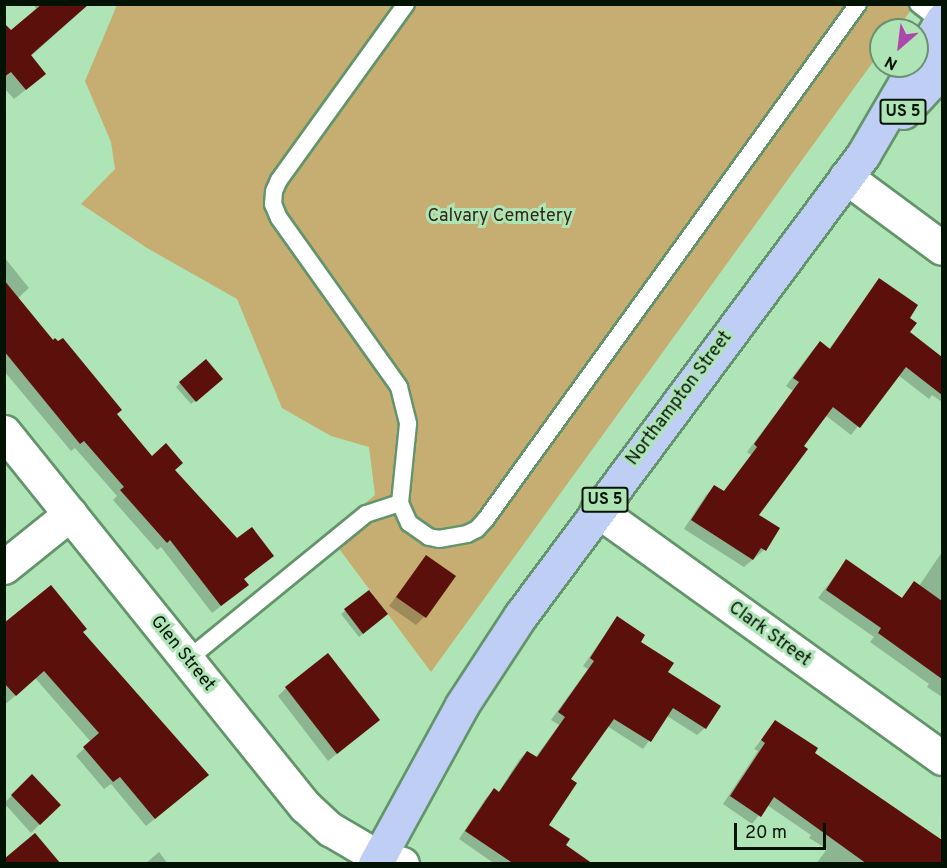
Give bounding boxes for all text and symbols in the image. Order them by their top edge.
north arrow [869,18,929,78]
text: N [882,51,901,74]
road number: US 5 [879,99,927,125]
park label: Calvary Cemetery [427,206,573,228]
street label: Northampton Street [623,328,737,470]
road number: US 5 [581,487,629,513]
street label: Clark Street [724,598,814,672]
street label: Glen Street [145,612,219,696]
scale bar [737,811,828,849]
text: 20 m [745,822,787,845]

